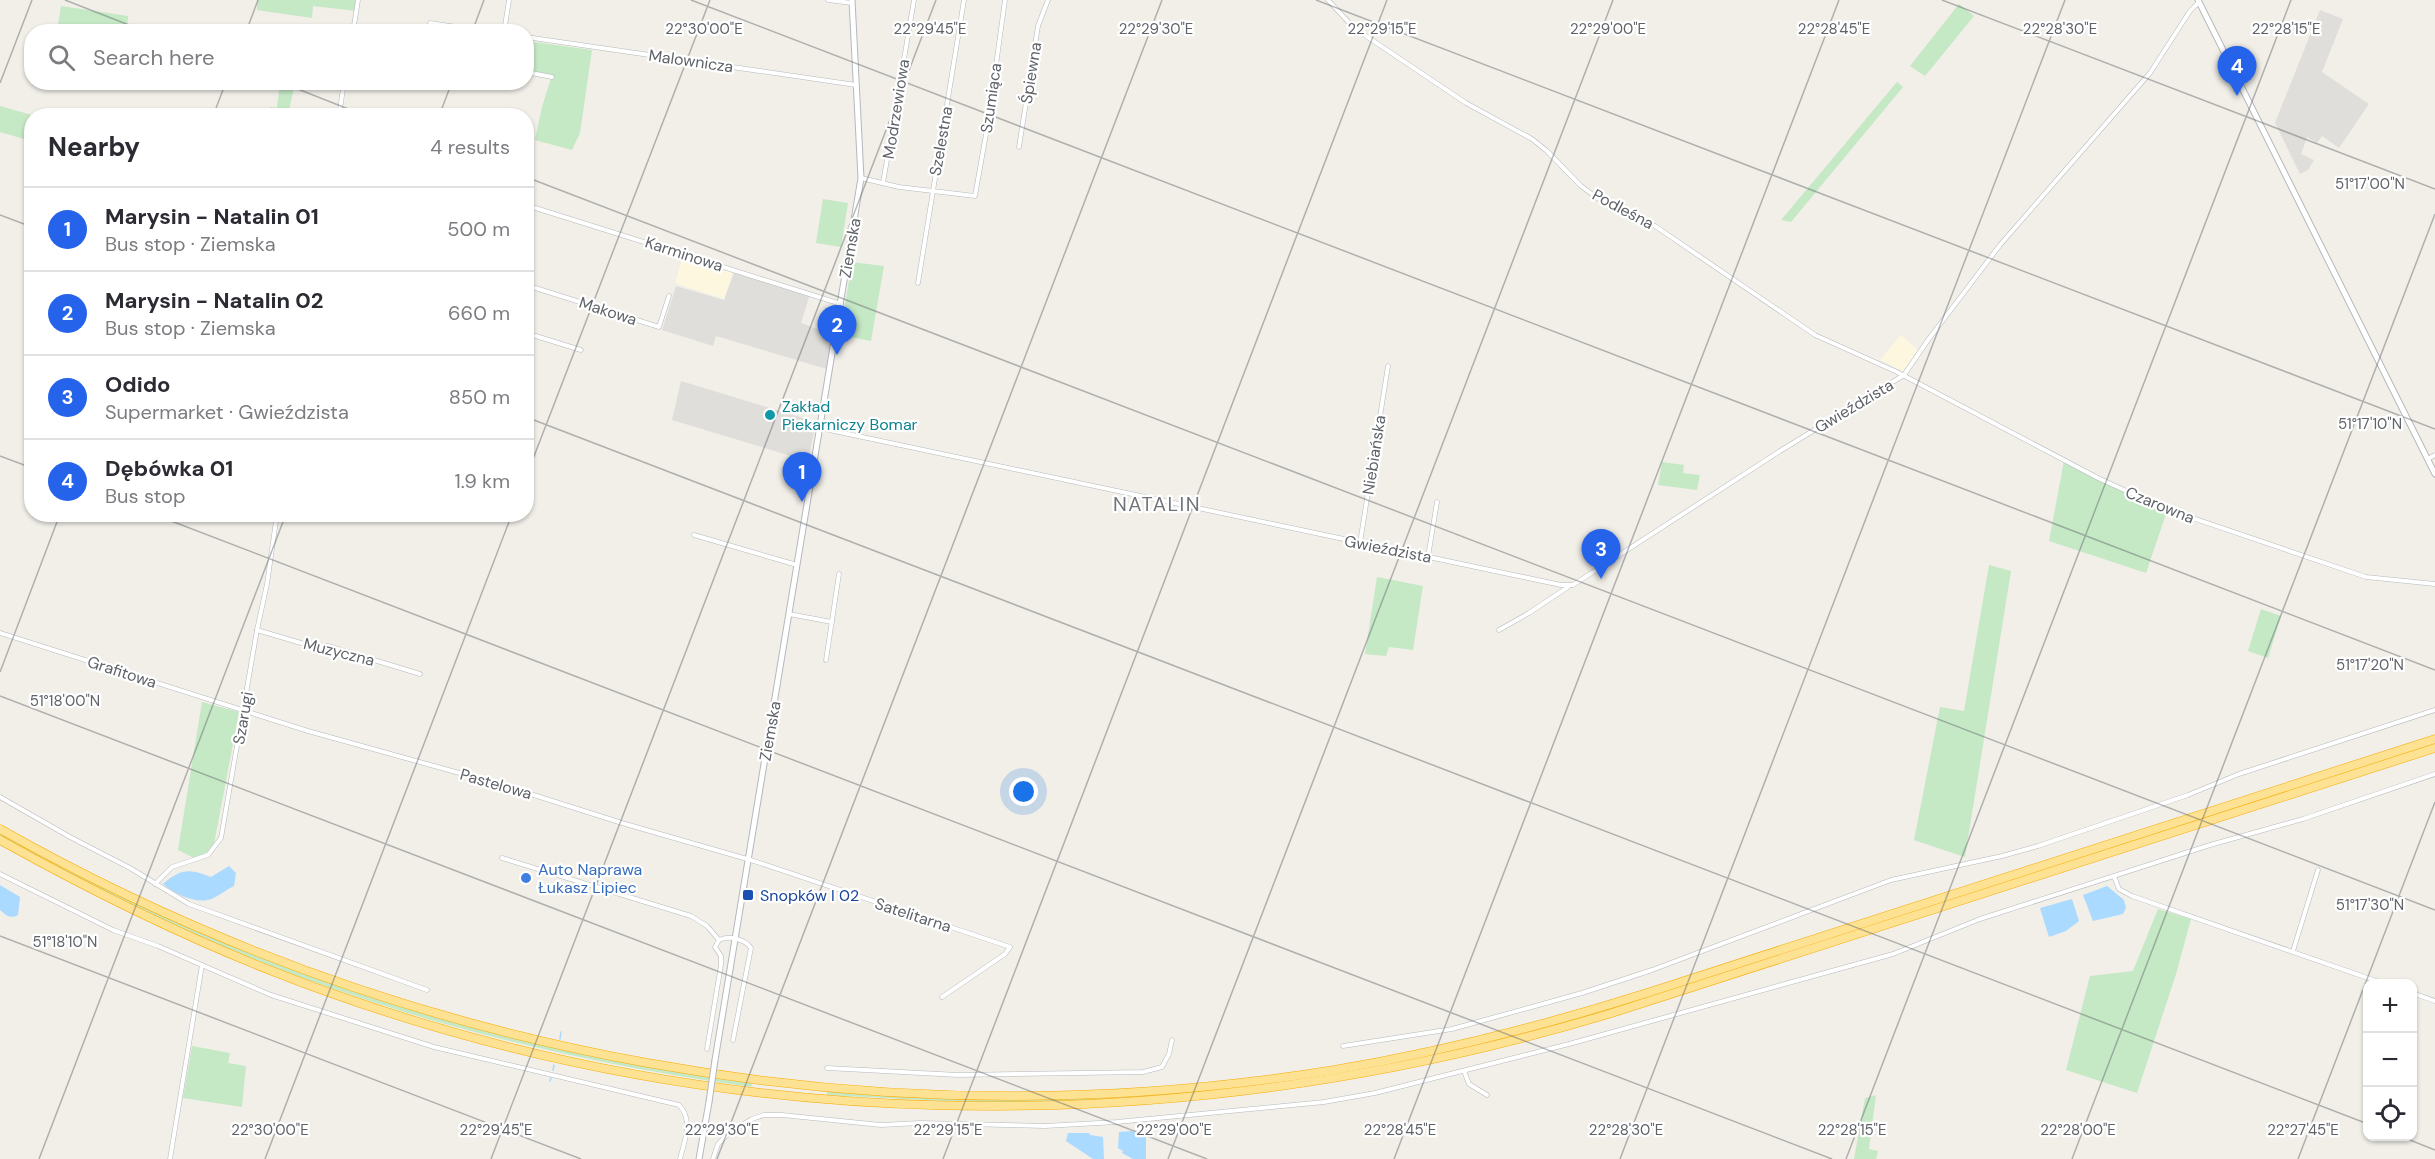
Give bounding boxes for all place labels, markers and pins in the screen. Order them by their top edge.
pin: 4 [2218,46,2256,96]
pin: 2 [818,306,856,355]
place label: Zakład Piekarniczy Bomar [782,396,918,435]
marker: Zakład Piekarniczy Bomar [763,408,777,422]
pin: 1 [782,452,822,502]
pin: 3 [1582,530,1620,579]
place label: Auto Naprawa Łukasz Lipiec [538,859,642,898]
marker: Auto Naprawa Łukasz Lipiec [519,871,533,885]
place label: Snopków I 02 [760,885,859,906]
marker: Snopków I 02 [741,888,755,902]

